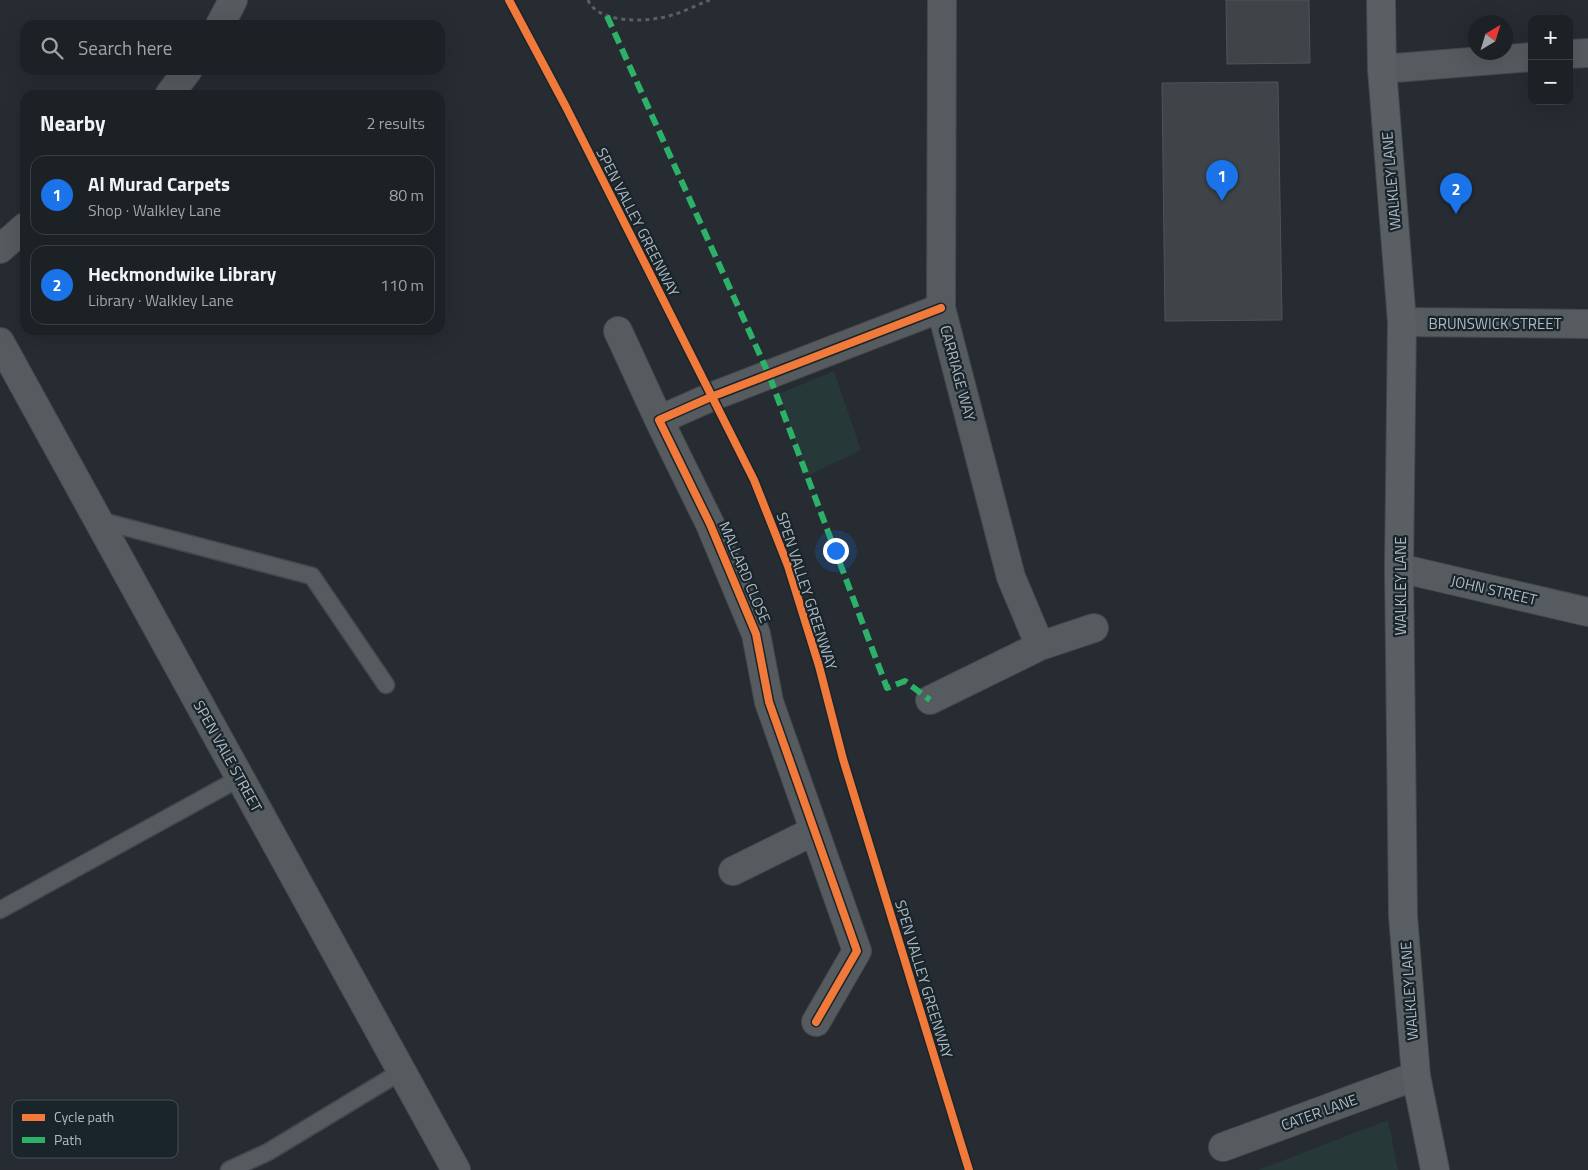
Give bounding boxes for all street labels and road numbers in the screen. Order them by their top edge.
street label: WALKLEY LANE [1375,131,1407,231]
street label: SPEN VALLEY GREENWAY [590,143,686,301]
street label: BRUNSWICK STREET [1428,312,1562,335]
street label: CARRIAGE WAY [934,323,982,423]
street label: SPEN VALLEY GREENWAY [771,509,843,673]
street label: MALLARD CLOSE [713,518,777,626]
street label: WALKLEY LANE [1389,536,1412,636]
street label: JOHN STREET [1449,569,1539,611]
street label: SPEN VALE STREET [188,696,268,816]
street label: SPEN VALLEY GREENWAY [889,897,959,1061]
street label: WALKLEY LANE [1394,941,1424,1041]
street label: CATER LANE [1278,1088,1360,1136]

